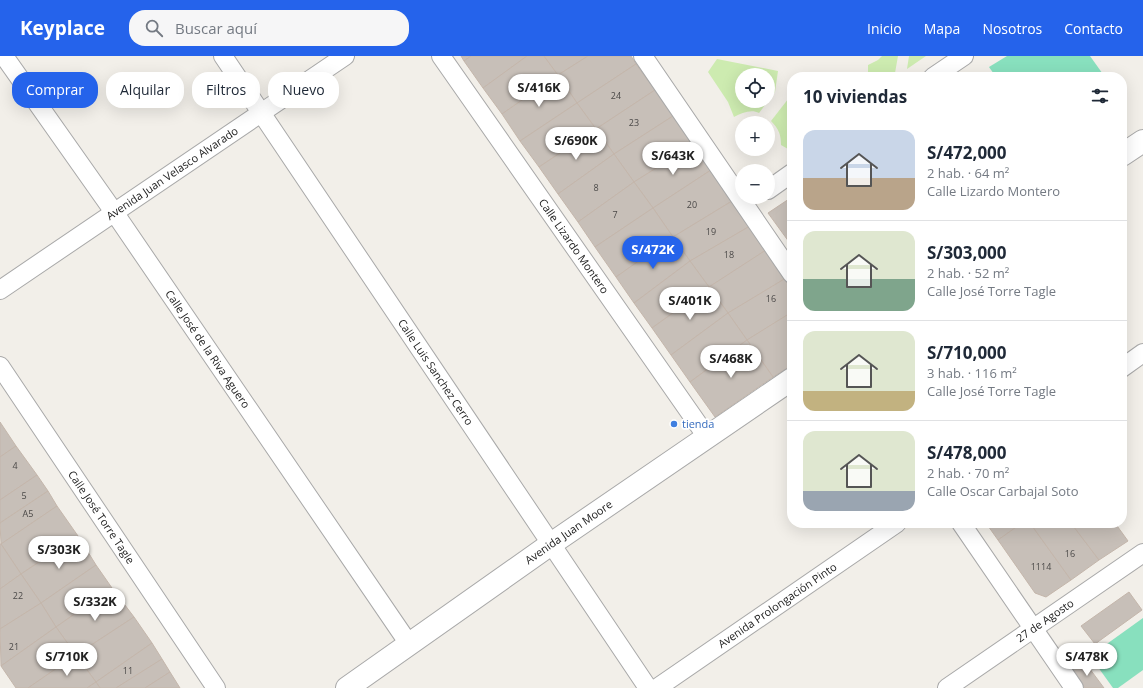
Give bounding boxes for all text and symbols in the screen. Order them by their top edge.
search box [129,10,409,46]
text: Keyplace [20,15,105,41]
icon: search [143,17,165,39]
text: Buscar aquí [175,18,257,38]
text: Inicio [867,19,902,38]
text: Mapa [924,19,960,38]
text: Nosotros [982,19,1042,38]
text: Contacto [1064,19,1123,38]
map controls [735,68,775,204]
button: locate [735,68,775,108]
chip: Comprar [12,72,98,108]
chip: Alquilar [106,72,184,108]
chip: Filtros [192,72,260,108]
chip: Nuevo [268,72,339,108]
pin: S/416K [506,74,572,108]
text: S/416K [517,78,561,96]
text: 10 viviendas [803,85,907,108]
icon: filters [1089,85,1111,107]
house number: 24 [611,89,621,102]
house number: 23 [629,116,639,129]
button: + [735,116,775,156]
street label: Avenida Juan Velasco Alvarado [103,123,241,223]
pin: S/690K [543,127,609,161]
text: S/690K [554,131,598,149]
text: S/472,000 [927,141,1007,164]
pin: S/643K [640,142,706,176]
text: S/643K [651,146,695,164]
icon: home [835,146,883,194]
button: − [735,164,775,204]
text: 2 hab. · 64 m² [927,164,1009,182]
house number: 8 [593,181,599,194]
text: Calle Lizardo Montero [927,182,1060,200]
street label: Calle Lizardo Montero [536,195,613,297]
house number: 20 [687,198,697,211]
house number: 7 [612,208,618,221]
house number: 19 [706,225,716,238]
pin: S/472K [620,236,686,270]
text: S/472K [631,240,675,258]
text: S/303,000 [927,241,1007,264]
icon: home [835,247,883,295]
house number: 18 [724,248,734,261]
text: 2 hab. · 52 m² [927,264,1009,282]
text: Calle José Torre Tagle [927,282,1056,300]
street label: Calle José de la Riva Aguero [162,287,254,411]
pin: S/401K [657,287,723,321]
text: S/401K [668,291,712,309]
house number: 16 [766,292,776,305]
street label: Calle Luis Sanchez Cerro [395,316,477,428]
text: S/710,000 [927,341,1007,364]
pin: S/468K [698,345,764,379]
icon: home [835,347,883,395]
text: S/468K [709,349,753,367]
text: 3 hab. · 116 m² [927,364,1017,382]
text: Calle José Torre Tagle [927,382,1056,400]
place label: tienda [682,416,714,431]
marker: tienda [669,419,679,429]
text: S/478,000 [927,441,1007,464]
icon: home [835,447,883,495]
house number: 4 [12,459,18,472]
text: 2 hab. · 70 m² [927,464,1009,482]
street label: Calle José Torre Tagle [65,467,139,566]
text: Calle Oscar Carbajal Soto [927,482,1079,500]
house number: 5 [21,489,27,502]
street label: Avenida Juan Moore [522,496,615,567]
house number: A5 [23,507,33,520]
pin: S/303K [26,536,92,570]
text: S/303K [37,540,81,558]
house number: 16 [1065,547,1075,560]
street label: Avenida Prolongación Pinto [715,559,840,651]
house number: 1114 [1031,560,1051,573]
pin: S/332K [62,588,128,622]
house number: 22 [13,589,23,602]
text: S/332K [73,592,117,610]
street label: 27 de Agosto [1013,595,1077,645]
house number: 21 [9,640,19,653]
pin: S/710K [34,643,100,677]
pin: S/478K [1054,643,1120,677]
text: S/710K [45,647,89,665]
text: S/478K [1065,647,1109,665]
house number: 11 [123,664,133,677]

